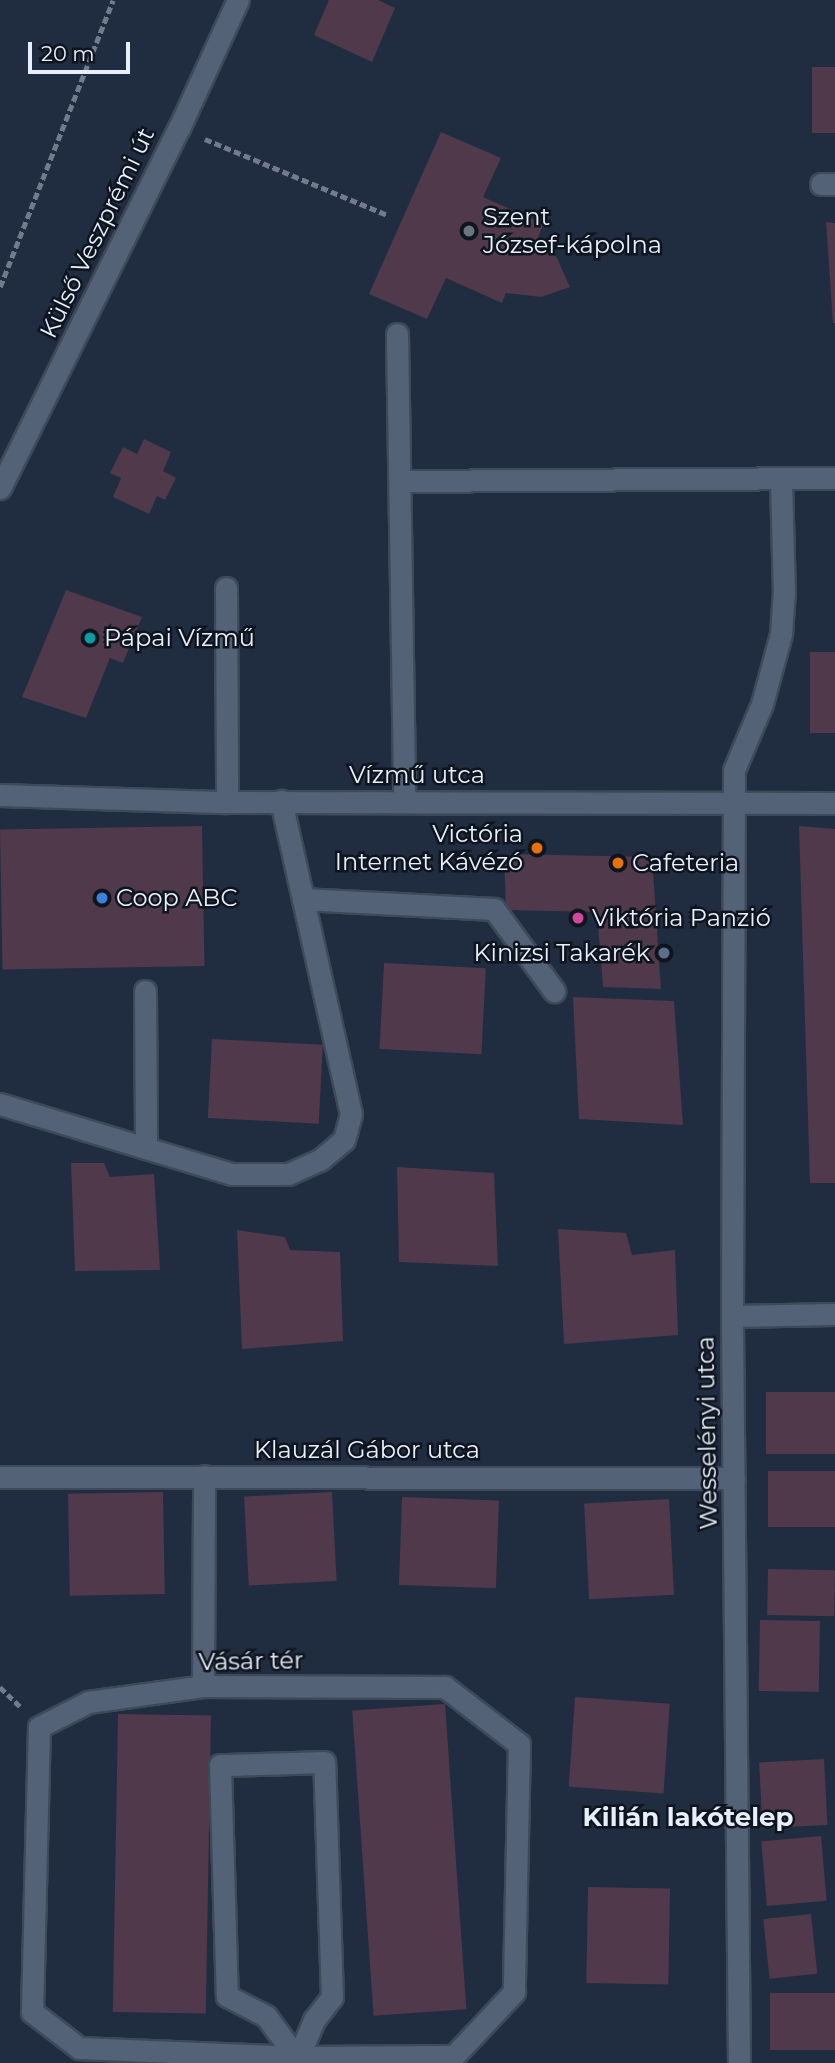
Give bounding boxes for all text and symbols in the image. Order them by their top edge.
scale bar [32,28,133,72]
text: 20 m [41,41,95,66]
street label: Külső Veszprémi út [34,123,160,343]
place label: Szent József-kápolna [483,203,662,259]
marker: Szent József-kápolna [461,223,477,239]
place label: Pápai Vízmű [104,624,255,652]
marker: Pápai Vízmű [82,630,98,646]
street label: Vízmű utca [349,761,485,789]
place label: Victória Internet Kávézó [335,820,523,876]
marker: Victória Internet Kávézó [529,840,545,856]
place label: Cafeteria [632,849,739,877]
marker: Cafeteria [610,855,626,871]
place label: Coop ABC [116,884,237,912]
marker: Coop ABC [94,890,110,906]
place label: Viktória Panzió [592,904,771,932]
marker: Viktória Panzió [570,910,586,926]
place label: Kinizsi Takarék [473,939,650,967]
marker: Kinizsi Takarék [656,945,672,961]
street label: Wesselényi utca [691,1336,723,1530]
street label: Klauzál Gábor utca [254,1436,480,1464]
street label: Vásár tér [198,1646,304,1676]
district label: Kilián lakótelep [583,1802,793,1834]

